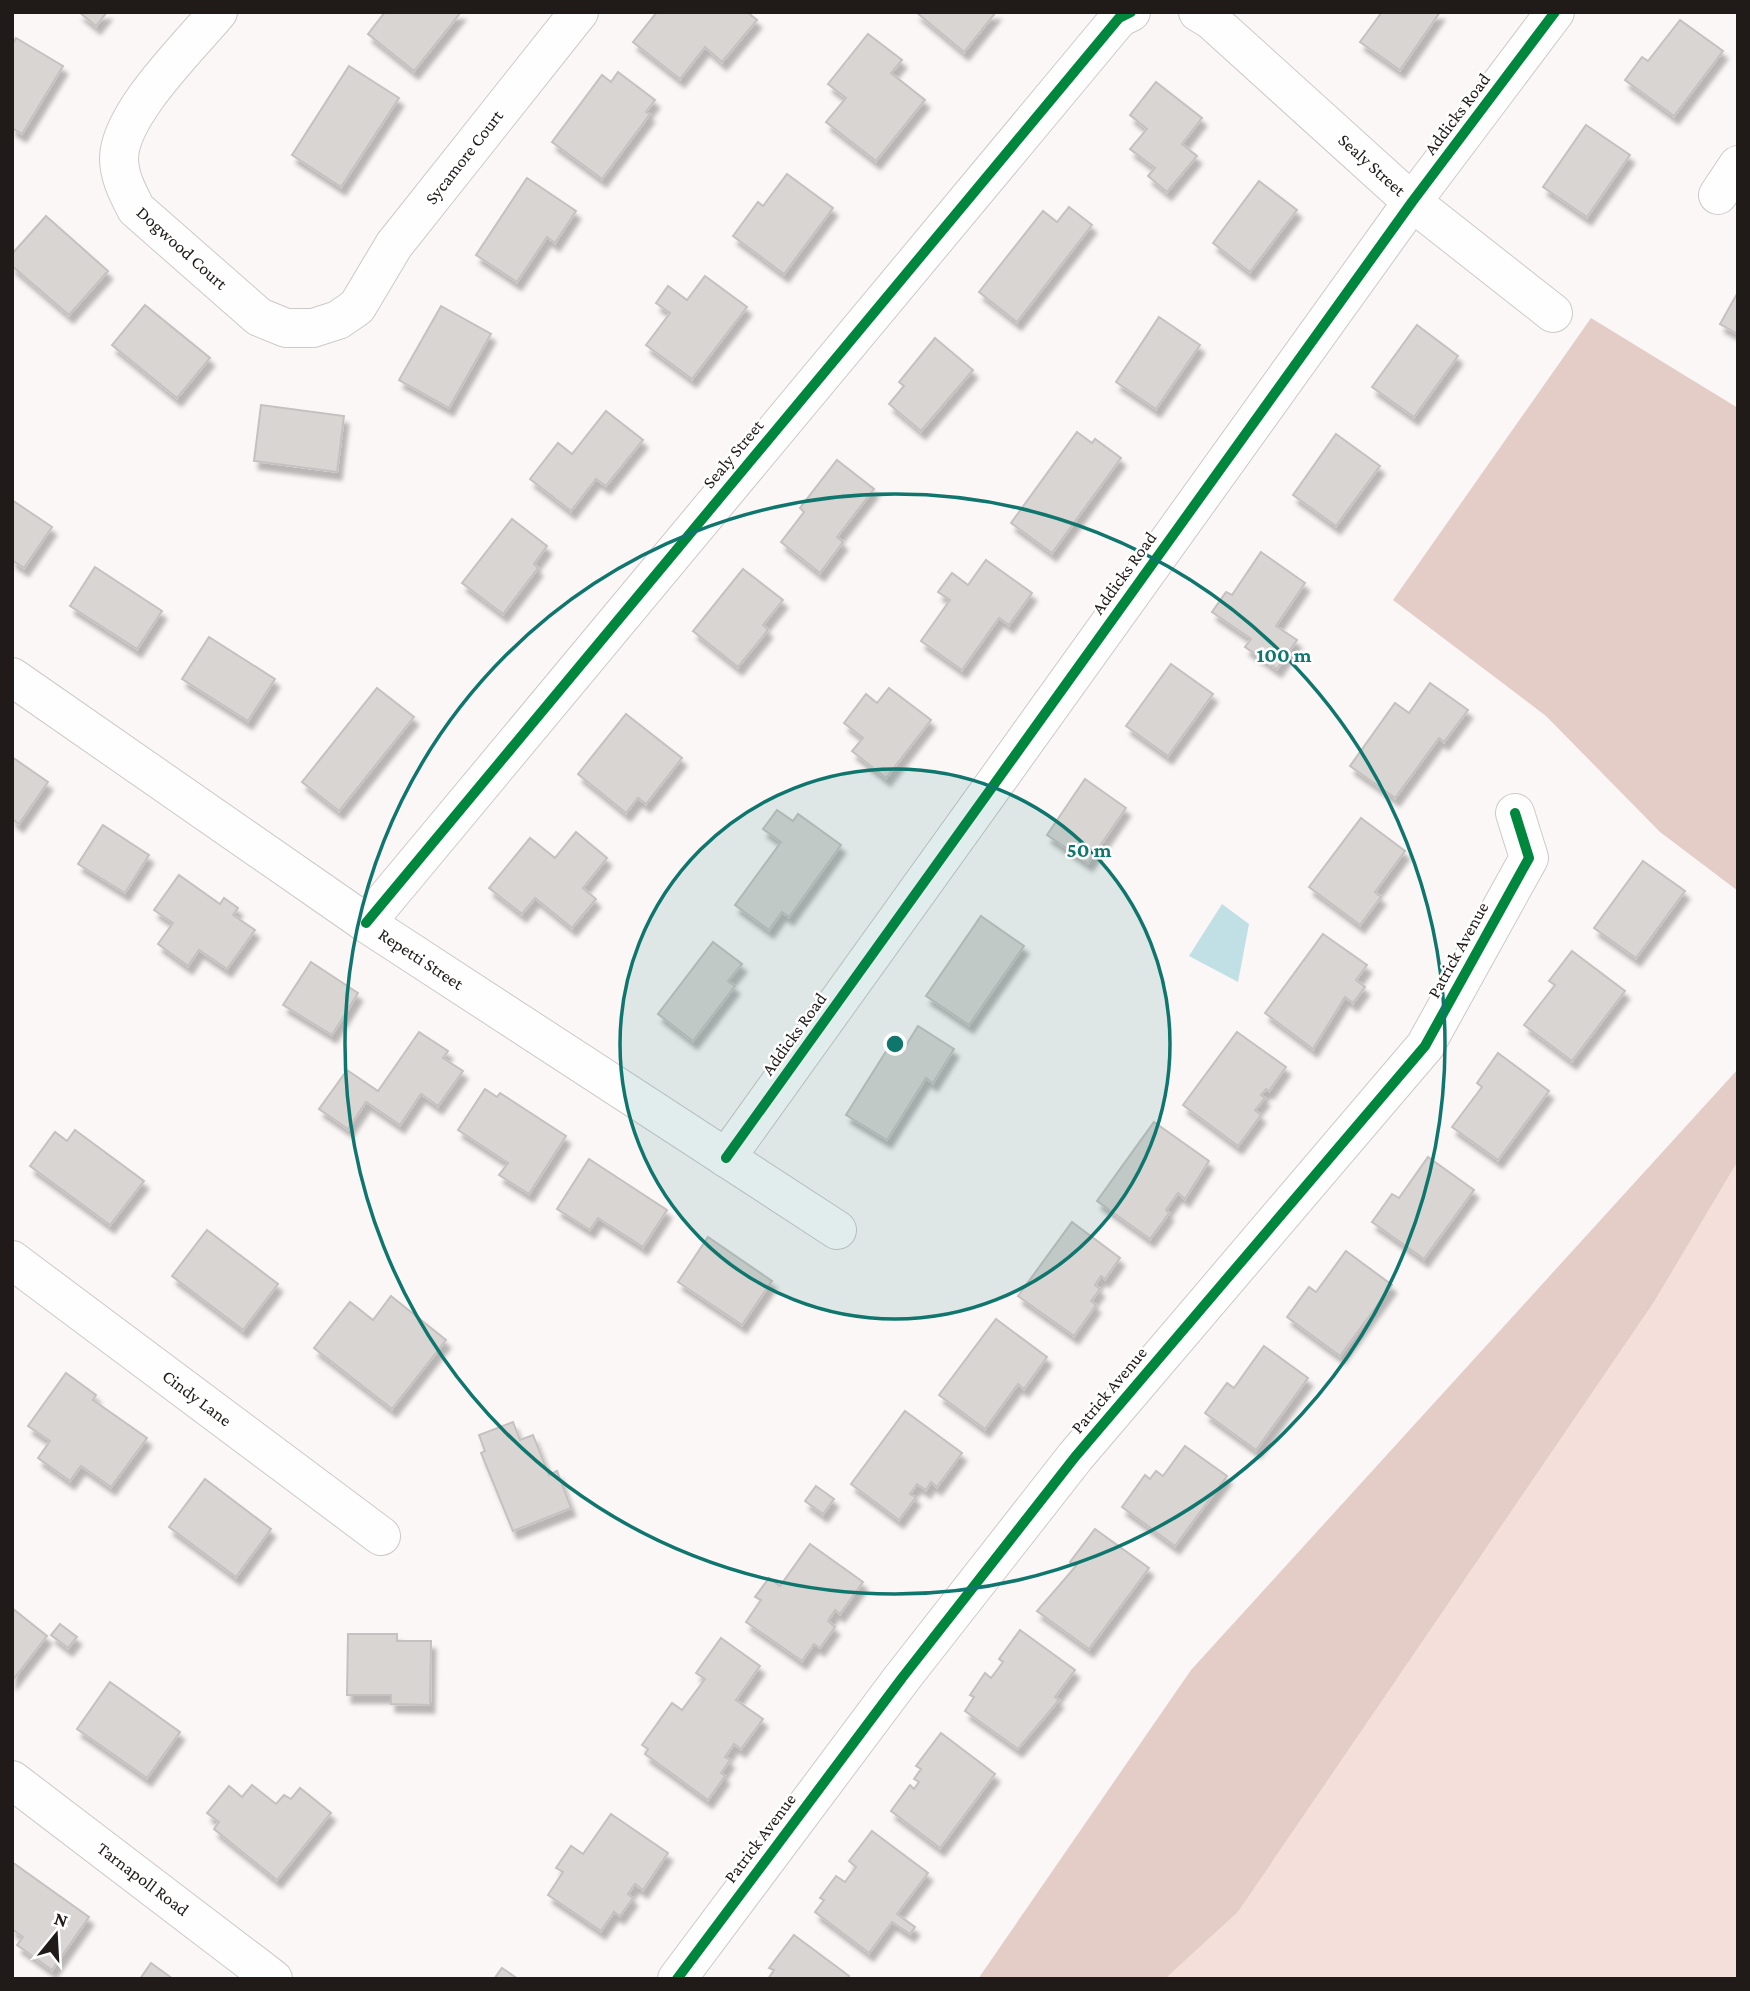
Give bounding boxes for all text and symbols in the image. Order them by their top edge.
street label: Addicks Road [1420,69,1494,159]
street label: Sycamore Court [421,105,508,208]
street label: Sealy Street [1334,130,1410,201]
street label: Dogwood Court [133,202,232,295]
street label: Sealy Street [699,415,768,492]
street label: Addicks Road [1087,528,1161,618]
text: 100 m [1256,643,1312,667]
text: 50 m [1067,838,1112,862]
street label: Patrick Avenue [1423,898,1493,1001]
street label: Repetti Street [375,924,468,994]
street label: Addicks Road [757,989,831,1079]
centre of rings [883,1032,907,1056]
street label: Patrick Avenue [1067,1343,1151,1437]
street label: Cindy Lane [159,1366,235,1430]
street label: Patrick Avenue [720,1789,800,1887]
street label: Tarnapoll Road [93,1838,193,1920]
north arrow [21,1900,91,1970]
text: N [52,1907,71,1931]

